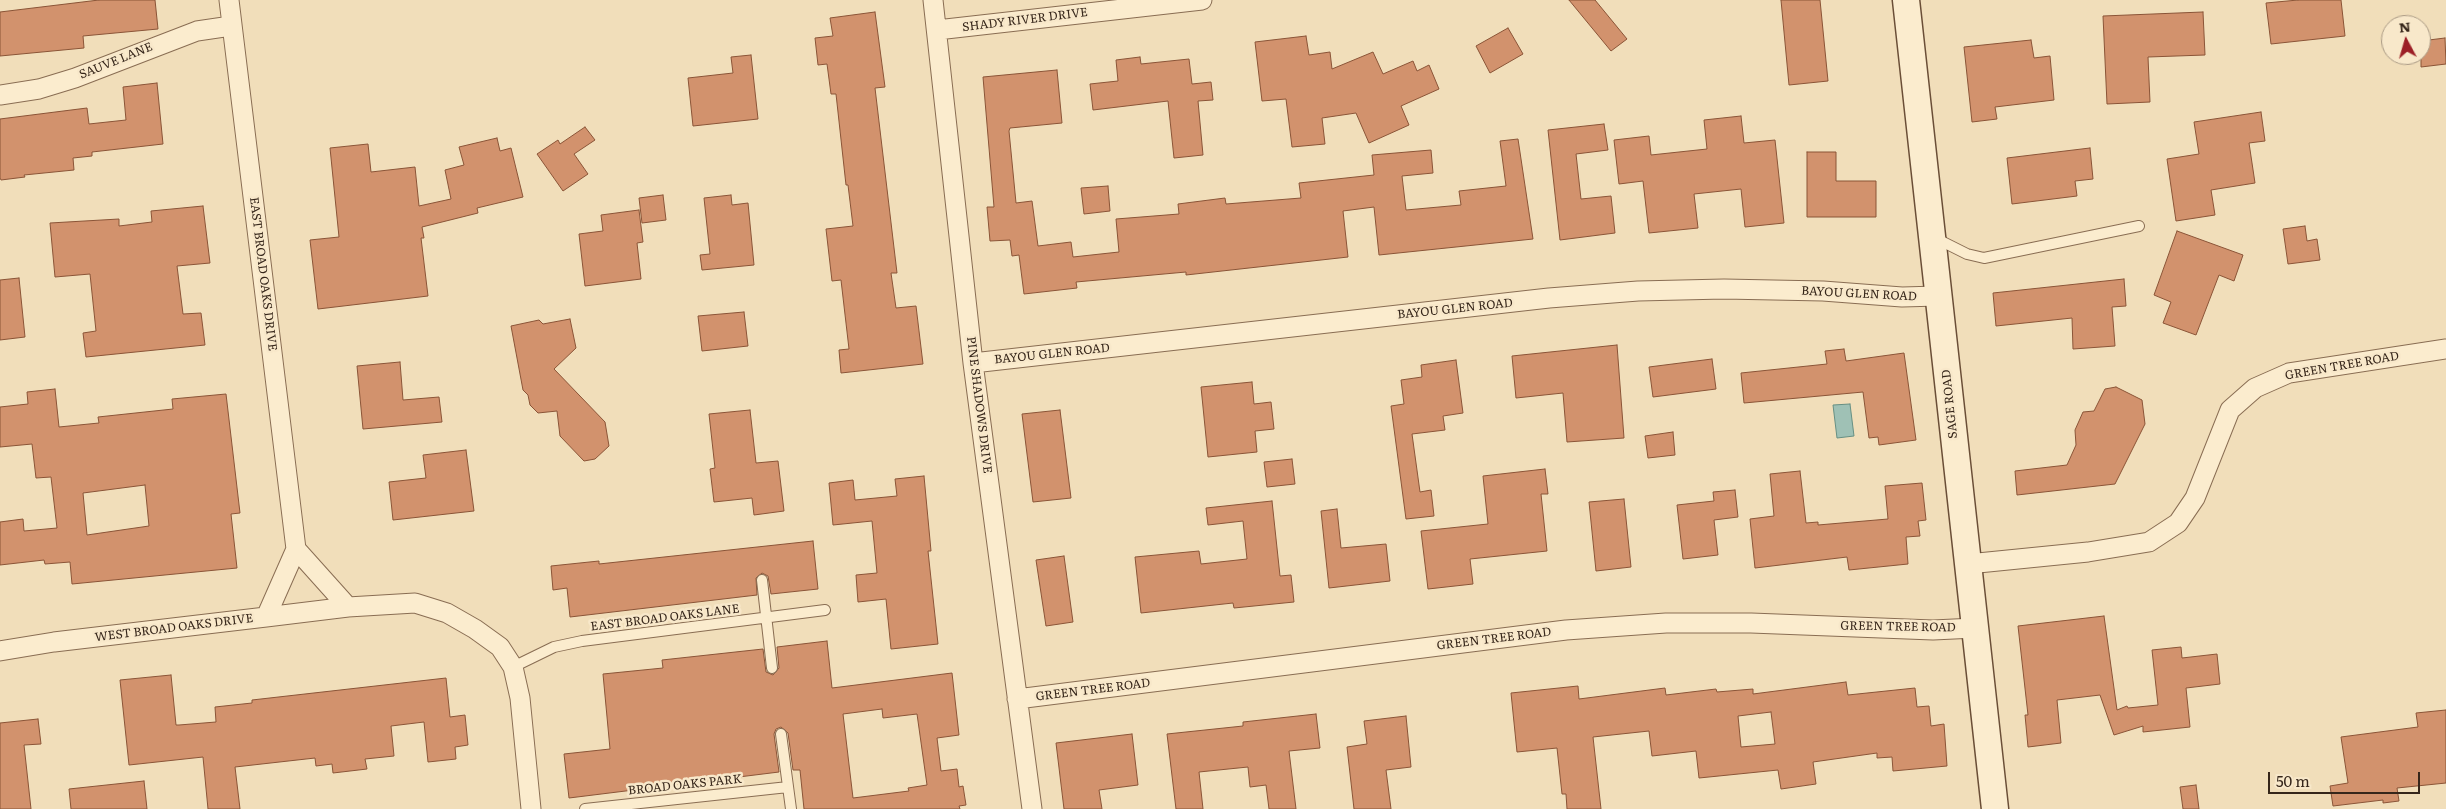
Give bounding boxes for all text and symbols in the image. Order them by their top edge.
street label: SHADY RIVER DRIVE [962,5,1088,35]
north arrow [2381,15,2431,65]
text: N [2398,16,2411,37]
street label: SAUVE LANE [77,40,155,82]
street label: EAST BROAD OAKS DRIVE [246,196,280,352]
street label: BAYOU GLEN ROAD [1801,284,1917,304]
street label: BAYOU GLEN ROAD [1397,296,1513,322]
street label: PINE SHADOWS DRIVE [963,336,995,474]
street label: BAYOU GLEN ROAD [994,341,1110,367]
street label: GREEN TREE ROAD [2284,349,2400,383]
street label: SAGE ROAD [1939,369,1961,439]
street label: EAST BROAD OAKS LANE [590,602,740,634]
street label: WEST BROAD OAKS DRIVE [94,611,254,645]
street label: GREEN TREE ROAD [1840,619,1956,635]
street label: GREEN TREE ROAD [1436,625,1552,653]
street label: GREEN TREE ROAD [1035,676,1151,704]
scale bar [2271,762,2424,794]
text: 50 m [2276,769,2310,792]
street label: BROAD OAKS PARK [627,772,743,798]

